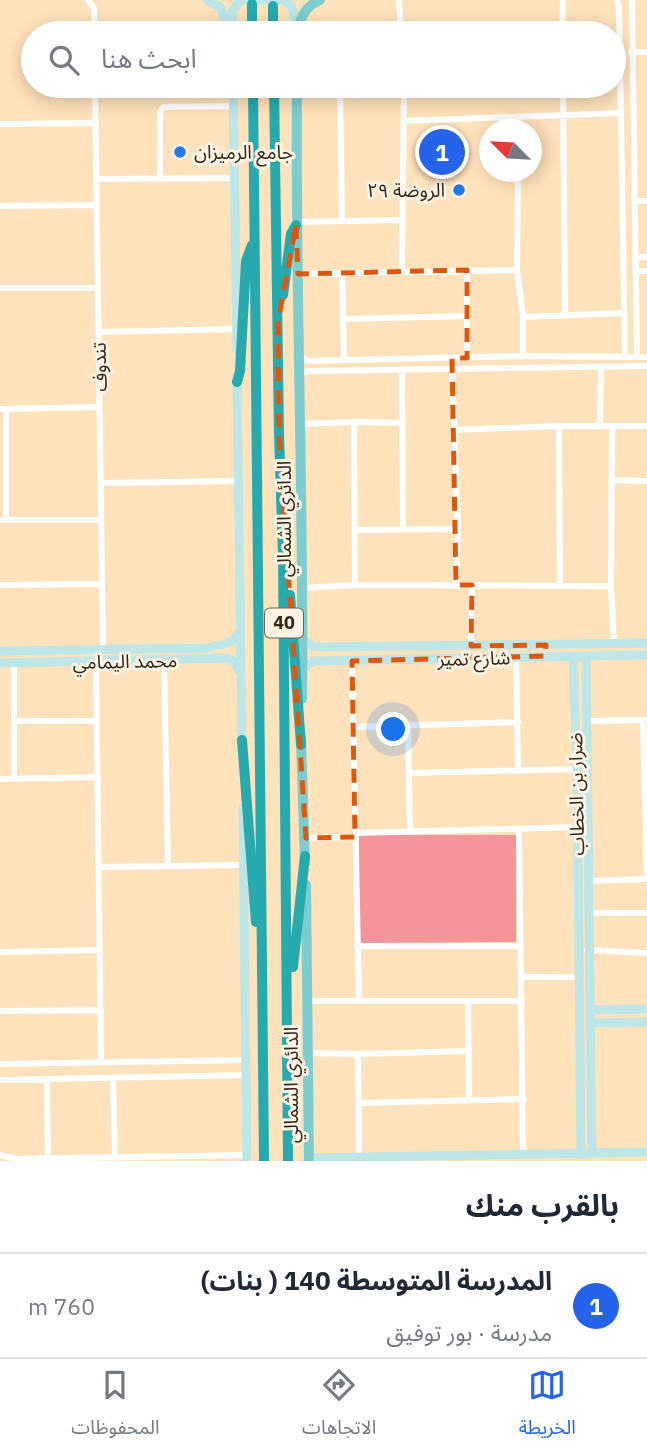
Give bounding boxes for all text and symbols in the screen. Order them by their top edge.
search box [21,21,626,98]
icon: search [45,41,83,79]
text: ابحث هنا [101,41,197,75]
north arrow [479,119,542,182]
pin: 1 [419,126,465,178]
place label: جامع الرميزان [194,140,293,167]
marker: جامع الرميزان [172,144,188,160]
place label: الروضة ٢٩ [367,178,445,202]
marker: الروضة ٢٩ [451,182,467,198]
street label: تندوف [87,342,111,392]
street label: الدائري الشمالي [272,461,299,577]
road number: 40 [265,608,303,638]
street label: شارع تمير [436,645,511,673]
street label: محمد اليمامي [72,648,178,677]
your location [376,712,410,746]
street label: ضرار بن الخطاب [563,732,589,856]
street label: الدائري الشمالي [279,1027,306,1143]
text: بالقرب منك [466,1185,619,1224]
text: المدرسة المتوسطة 140 ( بنات) [201,1263,552,1297]
text: 760 m [28,1291,95,1321]
text: 1 [589,1291,603,1321]
text: مدرسة · بور توفيق [386,1317,552,1347]
tab: المحفوظات [71,1366,160,1448]
tab: الاتجاهات [302,1366,376,1448]
tab: الخريطة [519,1366,576,1448]

